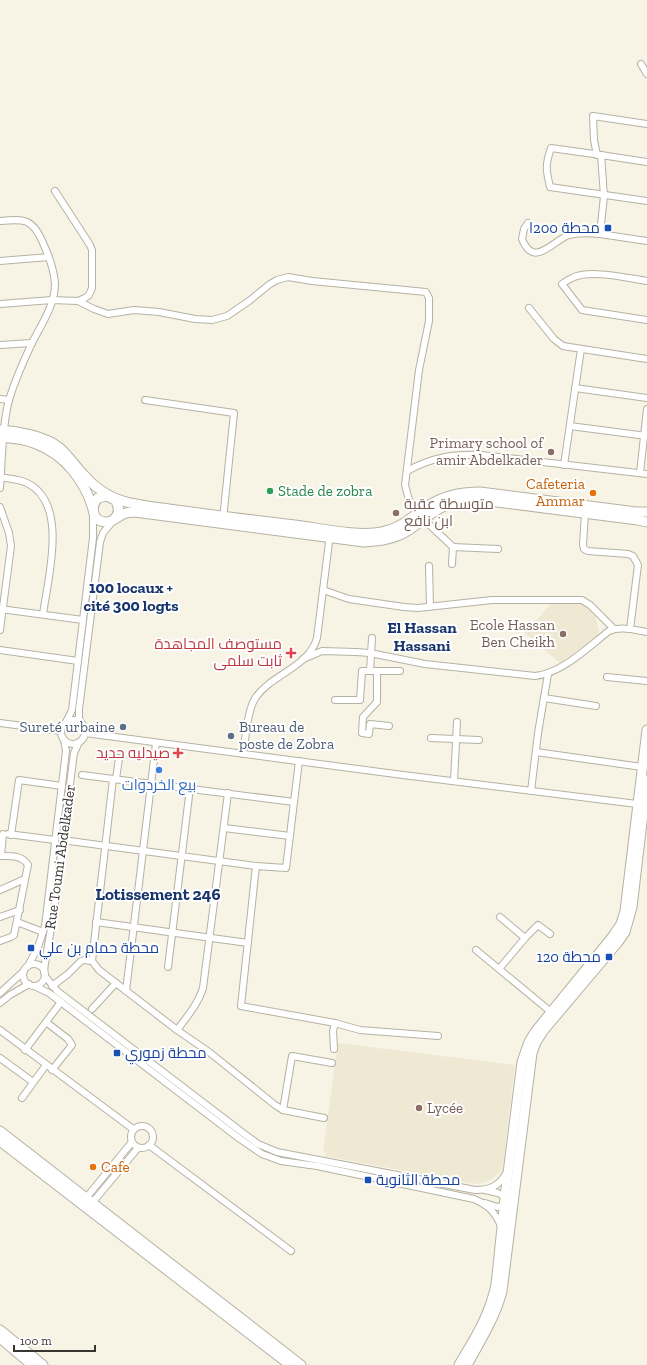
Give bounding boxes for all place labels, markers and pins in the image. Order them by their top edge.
place label: محطة 200ا [529,219,600,237]
marker: محطة 200ا [603,223,613,233]
place label: Primary school of amir Abdelkader [430,434,544,469]
marker: Primary school of amir Abdelkader [546,447,556,457]
place label: Cafeteria Ammar [526,475,585,510]
place label: Stade de zobra [278,482,372,500]
marker: Stade de zobra [265,486,275,496]
marker: Cafeteria Ammar [588,488,598,498]
place label: متوسطة عقبة ابن نافع [404,495,494,532]
marker: متوسطة عقبة ابن نافع [391,508,401,518]
place label: Ecole Hassan Ben Cheikh [470,616,556,651]
marker: Ecole Hassan Ben Cheikh [558,629,568,639]
place label: مستوصف المجاهدة ثابت سلمى [154,635,282,671]
marker: مستوصف المجاهدة ثابت سلمى [285,647,297,659]
place label: Sureté urbaine [19,718,115,736]
place label: Bureau de poste de Zobra [239,718,334,753]
marker: Sureté urbaine [118,722,128,732]
marker: Bureau de poste de Zobra [226,731,236,741]
place label: صيدليه حديد [96,744,170,762]
marker: صيدليه حديد [173,748,183,758]
marker: بيع الخردوات [154,765,164,775]
place label: بيع الخردوات [122,776,196,796]
place label: محطة حمام بن علي [39,939,159,960]
marker: محطة حمام بن علي [26,943,36,953]
place label: محطة 120 [537,948,601,966]
marker: محطة 120 [604,952,614,962]
place label: محطة زموري [125,1044,207,1065]
marker: محطة زموري [112,1048,122,1058]
place label: Lycée [427,1099,463,1117]
marker: Lycée [414,1103,424,1113]
place label: Cafe [101,1158,130,1176]
marker: Cafe [88,1162,98,1172]
place label: محطة الثانوية [376,1171,460,1189]
marker: محطة الثانوية [363,1175,373,1185]

